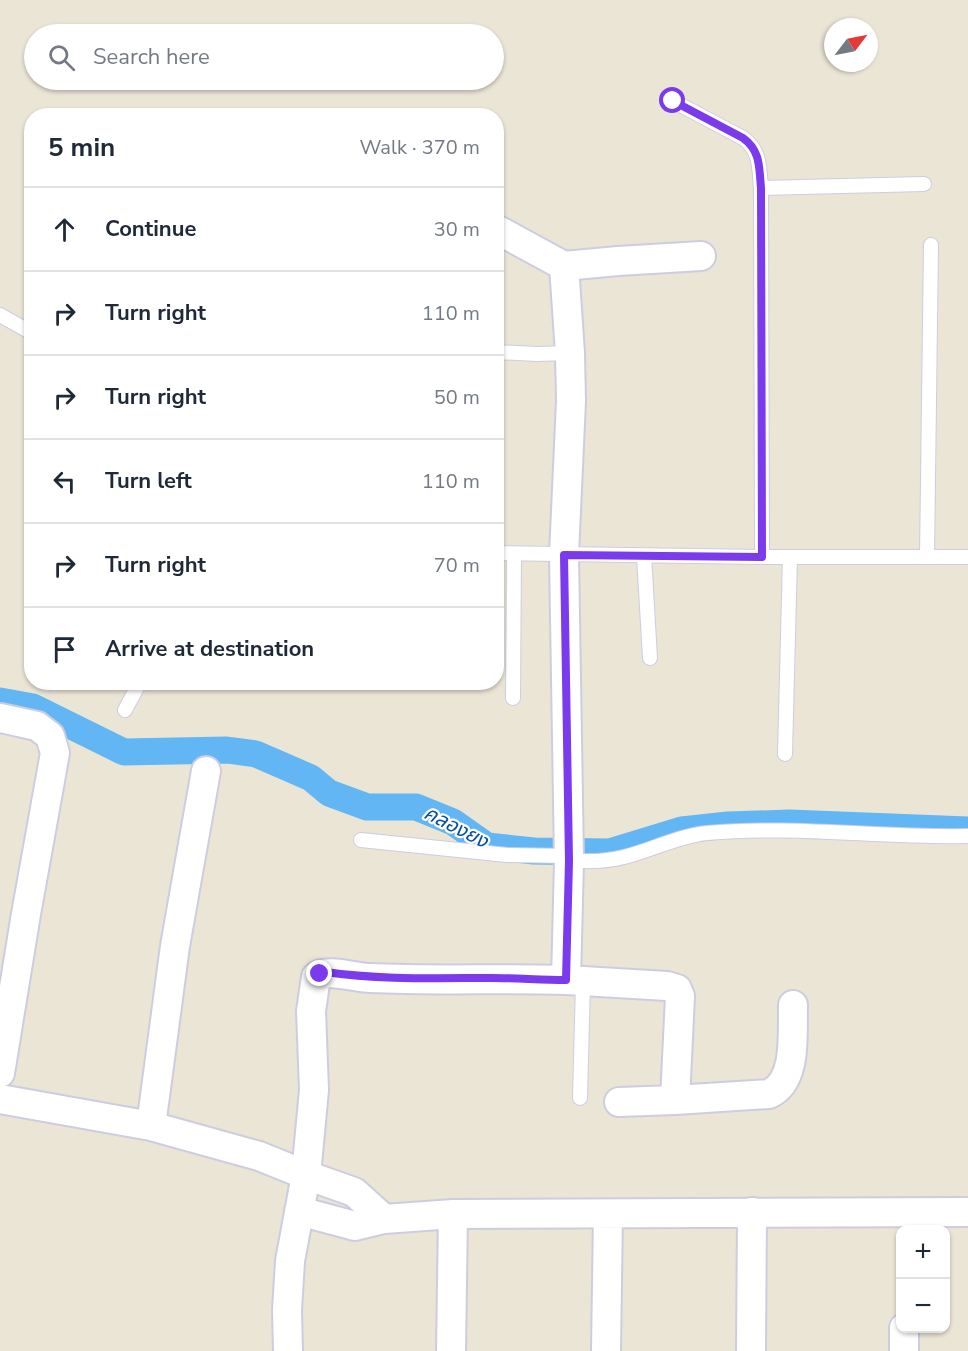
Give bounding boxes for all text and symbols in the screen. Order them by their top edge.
north arrow [824,18,878,72]
search box [24,24,504,90]
icon: search [45,41,78,74]
text: Search here [93,42,210,72]
route start [659,87,685,113]
text: 5 min [48,130,115,165]
text: Walk · 370 m [360,134,480,161]
icon: ahead [48,213,81,246]
text: Continue [105,214,196,244]
text: 30 m [434,216,480,243]
icon: right [48,297,81,330]
text: Turn right [105,298,206,328]
text: 110 m [422,300,480,327]
icon: right [48,381,81,414]
text: Turn right [105,382,206,412]
text: 50 m [434,384,480,411]
icon: left [48,465,81,498]
text: Turn left [105,466,192,496]
text: 110 m [422,468,480,495]
icon: right [48,549,81,582]
text: Turn right [105,550,206,580]
text: 70 m [434,552,480,579]
icon: arrive [48,633,81,666]
text: Arrive at destination [105,634,314,664]
water label: คลองยง [419,799,494,855]
route end [306,960,332,986]
map controls [896,1225,950,1333]
button: + [896,1225,950,1279]
button: − [896,1279,950,1333]

